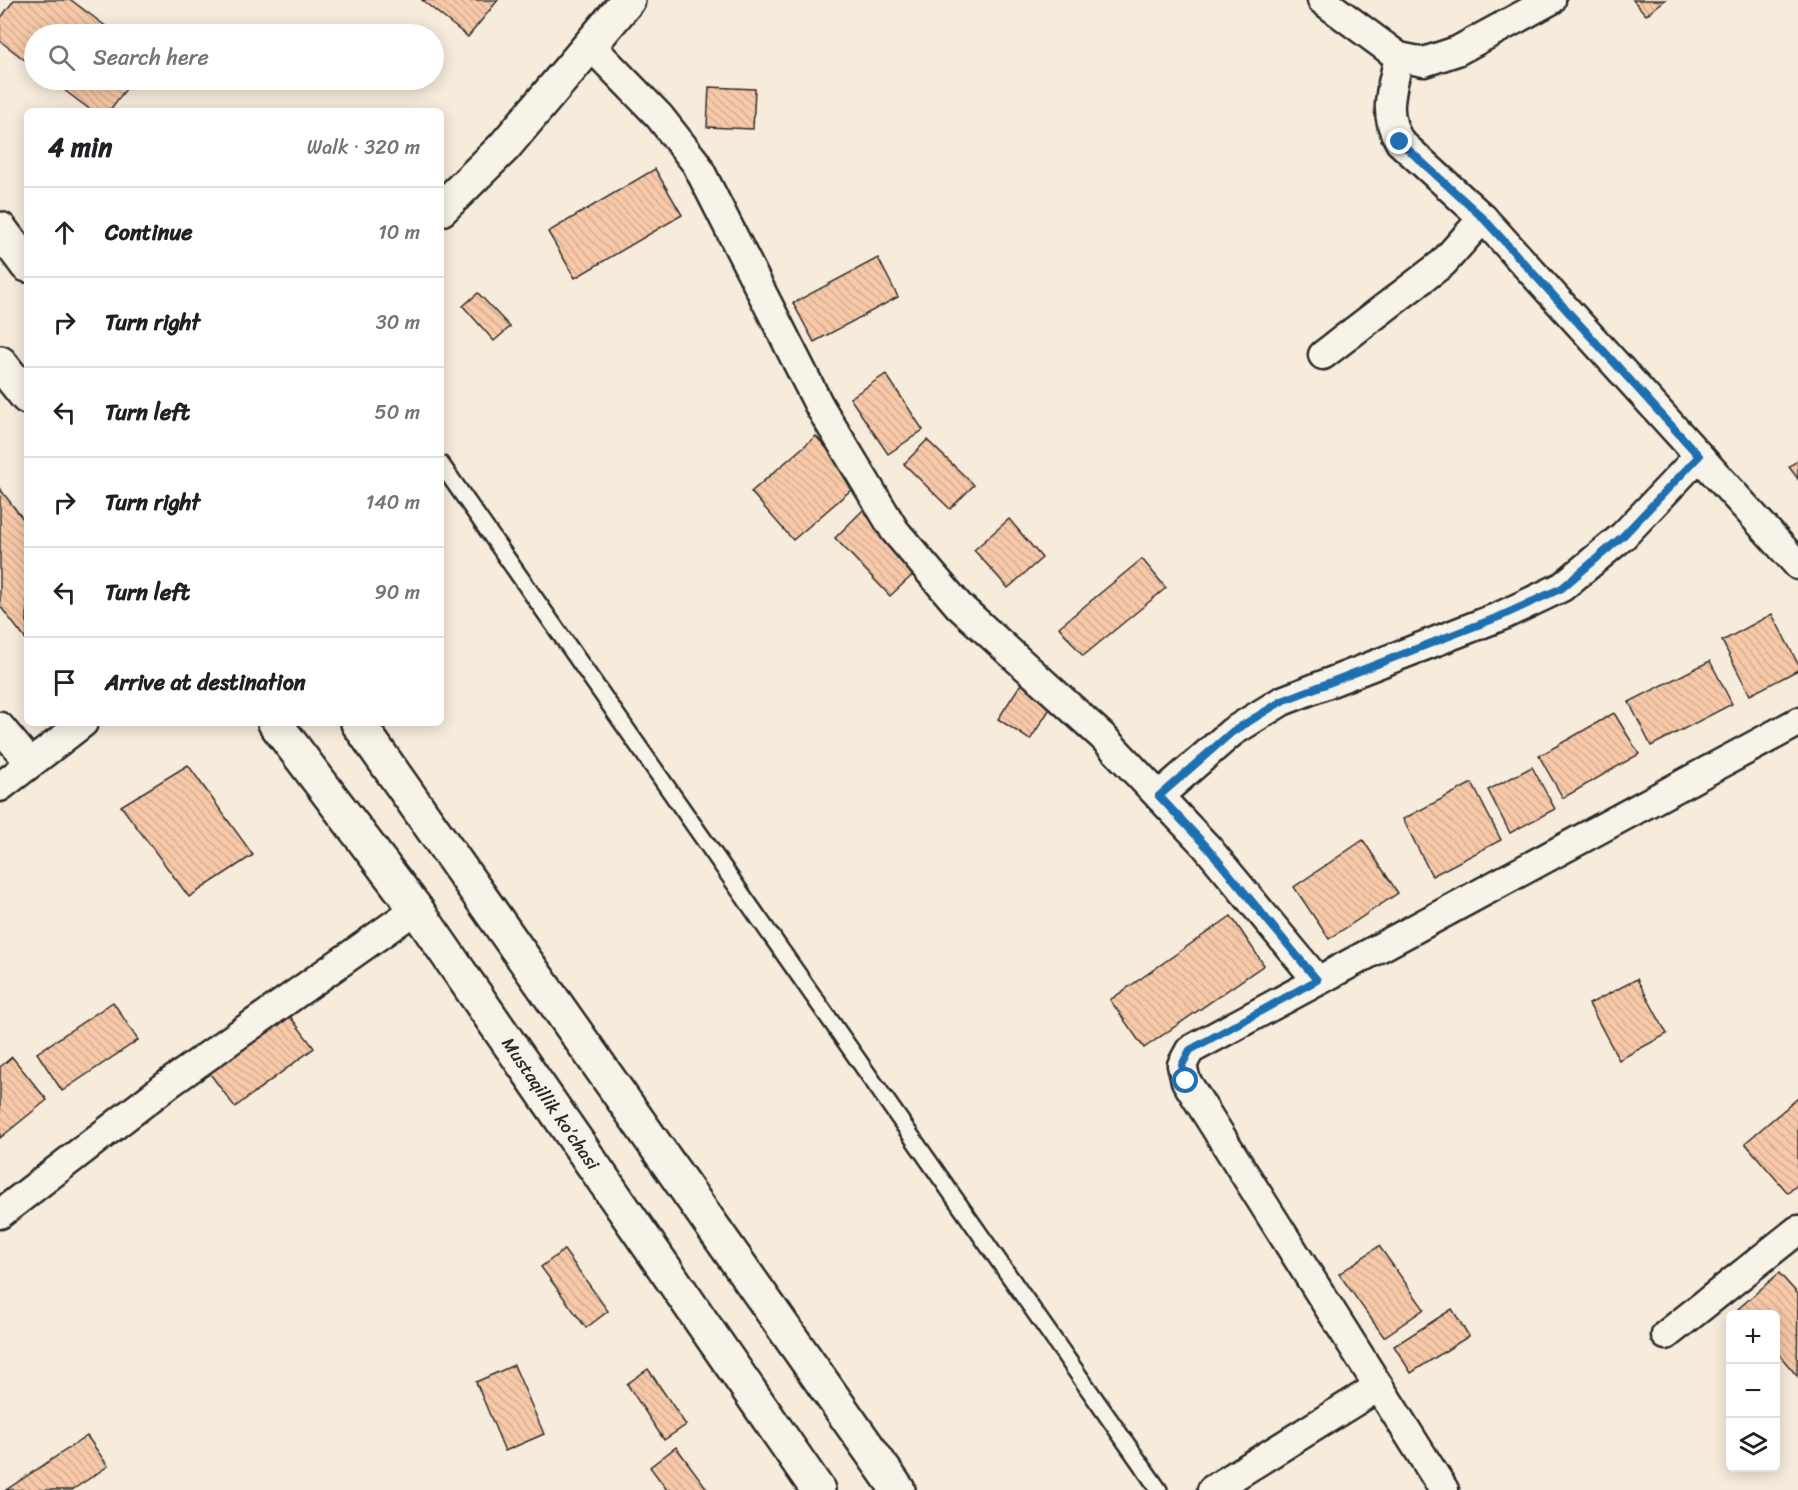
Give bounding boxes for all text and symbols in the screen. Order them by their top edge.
search box [24,24,444,90]
text: Search here [93,38,209,77]
icon: search [45,41,78,74]
text: 4 min [48,124,112,170]
route end [1386,128,1412,154]
text: Walk · 320 m [307,130,420,165]
text: Continue [105,213,193,252]
text: 10 m [378,215,420,250]
icon: ahead [48,216,81,249]
text: Turn right [105,303,200,342]
text: 30 m [376,305,420,340]
icon: right [48,306,81,339]
text: Turn left [105,393,190,432]
text: 50 m [375,395,420,430]
icon: left [48,396,81,429]
text: Turn right [105,483,200,522]
text: 140 m [366,485,420,520]
icon: right [48,486,81,519]
text: Turn left [105,573,190,612]
text: 90 m [375,575,420,610]
icon: left [48,576,81,609]
text: Arrive at destination [105,663,306,702]
icon: arrive [48,666,81,699]
street label: Mustaqillik ko’chasi [493,1030,609,1178]
route start [1172,1067,1198,1093]
map controls [1726,1310,1780,1472]
button: + [1726,1310,1780,1364]
button: − [1726,1364,1780,1418]
button: layers [1726,1418,1780,1472]

